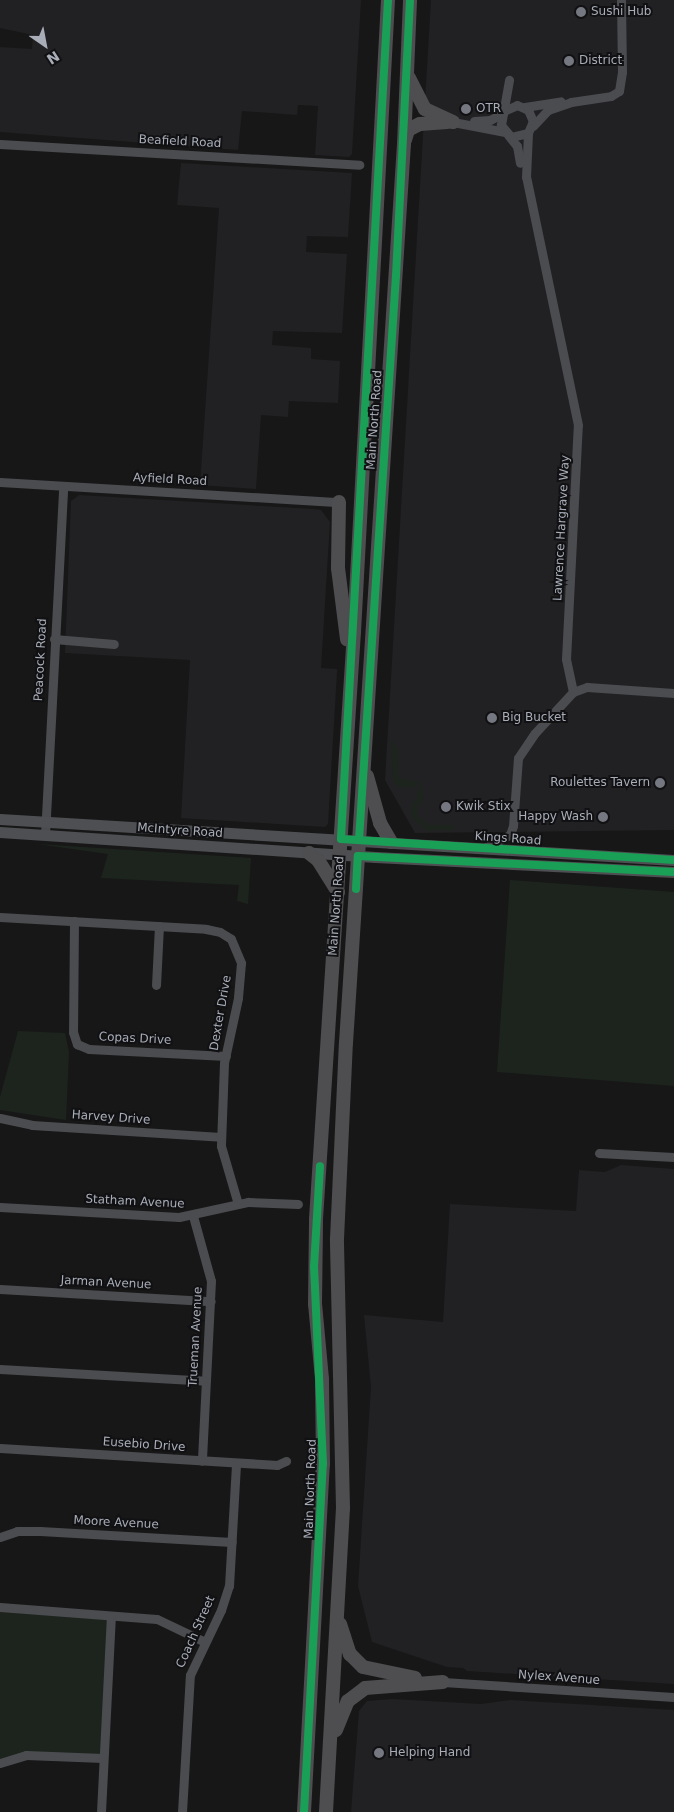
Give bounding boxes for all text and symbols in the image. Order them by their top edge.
place label: Sushi Hub [591,5,651,19]
marker: Sushi Hub [575,6,587,18]
north arrow [20,20,70,70]
text: N [44,48,62,67]
place label: District [579,54,622,68]
marker: District [563,55,575,67]
place label: OTR [476,102,501,116]
marker: OTR [460,103,472,115]
street label: Beafield Road [138,133,222,151]
street label: Main North Road [364,370,386,470]
street label: Lawrence Hargrave Way [551,455,573,601]
street label: Ayfield Road [133,471,207,489]
street label: Peacock Road [32,618,50,702]
place label: Big Bucket [502,711,566,725]
marker: Big Bucket [486,712,498,724]
place label: Roulettes Tavern [550,776,650,790]
marker: Roulettes Tavern [654,777,666,789]
place label: Kwik Stix [456,800,511,814]
marker: Kwik Stix [440,801,452,813]
place label: Happy Wash [518,810,593,824]
marker: Happy Wash [597,811,609,823]
street label: McIntyre Road [137,821,223,841]
street label: Kings Road [474,829,542,849]
street label: Main North Road [326,856,348,956]
street label: Dexter Drive [207,974,235,1052]
street label: Copas Drive [98,1030,172,1048]
street label: Harvey Drive [71,1108,151,1128]
street label: Statham Avenue [85,1192,185,1212]
street label: Jarman Avenue [60,1273,152,1293]
street label: Trueman Avenue [186,1286,206,1388]
street label: Eusebio Drive [102,1435,186,1455]
street label: Main North Road [302,1439,320,1539]
street label: Moore Avenue [73,1514,159,1532]
street label: Coach Street [174,1594,218,1670]
street label: Nylex Avenue [518,1668,600,1688]
place label: Helping Hand [389,1746,470,1760]
marker: Helping Hand [373,1747,385,1759]

